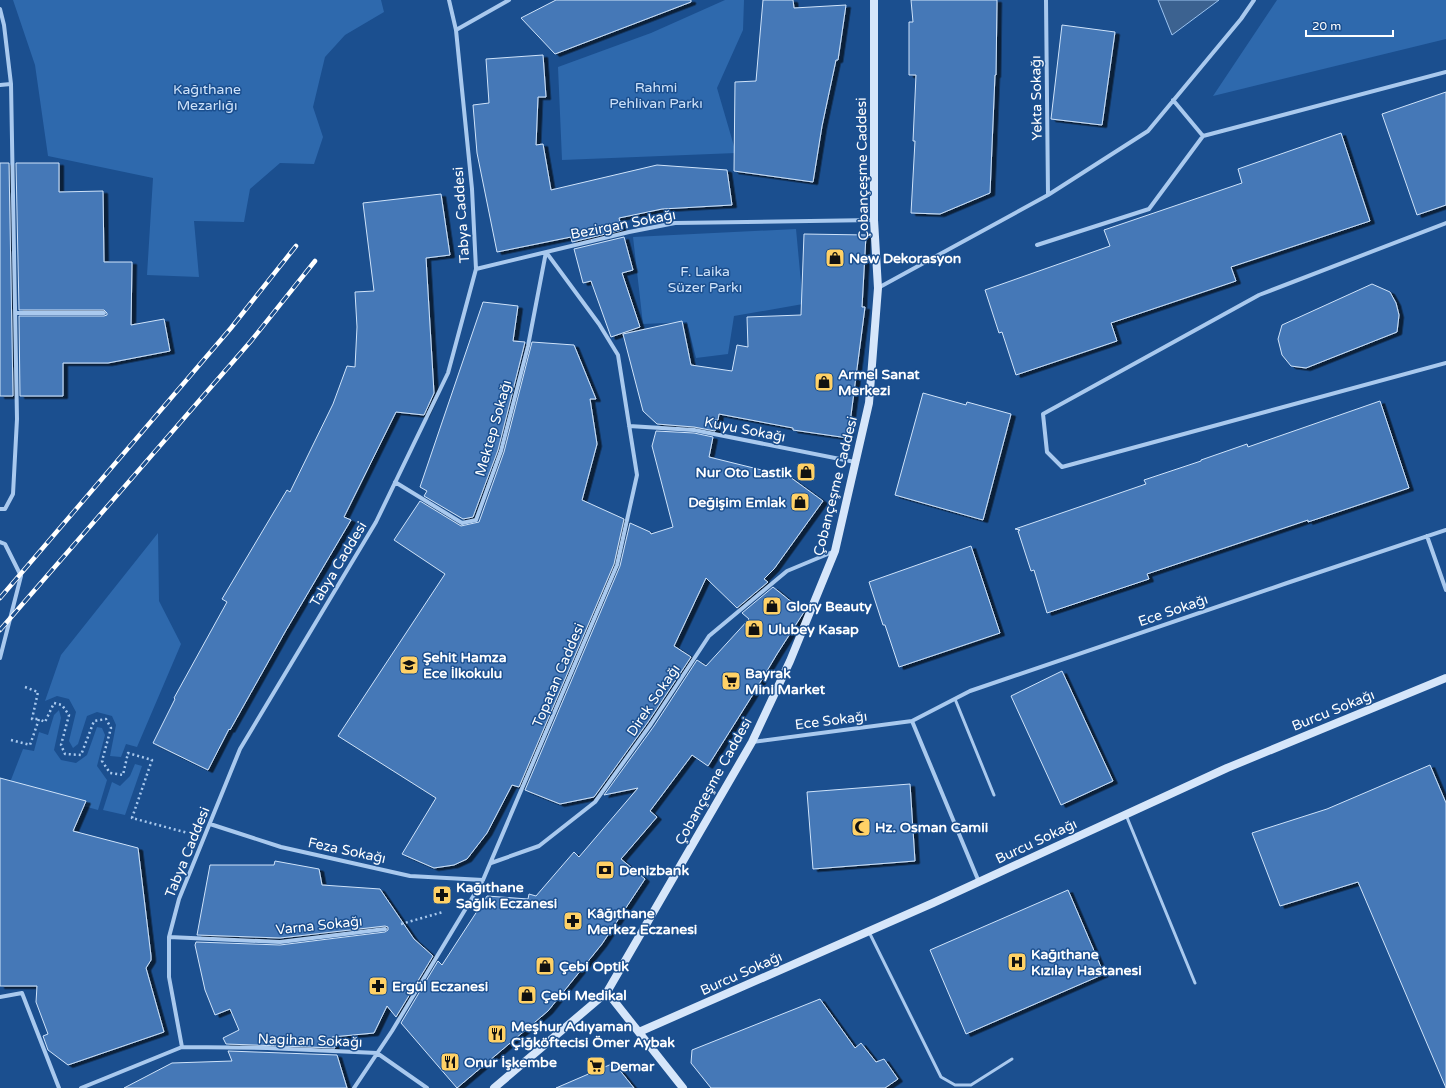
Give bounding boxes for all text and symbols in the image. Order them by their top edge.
scale bar [1306,12,1393,38]
text: 20 m [1312,19,1341,33]
street label: Yekta Sokağı [1027,55,1046,141]
park label: Rahmi Pehlivan Parkı [609,79,703,112]
park label: Kağıthane Mezarlığı [173,81,241,114]
street label: Çobançeşme Caddesi [853,97,872,241]
street label: Tabya Caddesi [450,166,473,264]
street label: Bezirgan Sokağı [569,206,677,243]
shop icon: New Dekorasyon [824,247,846,269]
place label: New Dekorasyon [849,250,961,267]
park label: F. Laika Süzer Parkı [668,263,742,296]
place label: Armel Sanat Merkezi [838,366,920,399]
shop icon: Armel Sanat Merkezi [813,371,835,393]
street label: Mektep Sokağı [472,378,515,478]
street label: Kuyu Sokağı [703,413,787,446]
street label: Çobançeşme Caddesi [810,415,861,558]
shop icon: Nur Oto Lastik [795,461,817,483]
place label: Nur Oto Lastik [696,464,792,481]
shop icon: Değişim Emlak [789,491,811,513]
place label: Değişim Emlak [688,494,786,511]
street label: Tabya Caddesi [306,519,371,610]
street label: Ece Sokağı [1136,591,1210,630]
shop icon: Glory Beauty [761,595,783,617]
place label: Glory Beauty [786,598,872,615]
shop icon: Ulubey Kasap [743,618,765,640]
street label: Topatan Caddesi [529,621,588,730]
place label: Ulubey Kasap [768,621,859,638]
place label: Şehit Hamza Ece İlkokulu [423,649,507,682]
school or university icon: Şehit Hamza Ece İlkokulu [398,654,420,676]
street label: Direk Sokağı [623,661,684,739]
place label: Bayrak Mini Market [745,665,826,698]
supermarket icon: Bayrak Mini Market [720,670,742,692]
street label: Burcu Sokağı [1289,686,1377,735]
street label: Ece Sokağı [794,708,868,733]
street label: Çobançeşme Caddesi [671,715,756,848]
street label: Tabya Caddesi [162,804,213,900]
street label: Burcu Sokağı [993,815,1080,868]
mosque icon: Hz. Osman Camii [850,816,872,838]
place label: Hz. Osman Camii [875,819,988,836]
street label: Feza Sokağı [306,834,387,867]
bank icon: Denizbank [594,859,616,881]
place label: Denizbank [619,862,689,879]
place label: Kağıthane Sağlık Eczanesi [456,879,557,912]
pharmacy icon: Kağıthane Sağlık Eczanesi [431,884,453,906]
place label: Kâğıthane Merkez Eczanesi [587,905,697,938]
pharmacy icon: Kâğıthane Merkez Eczanesi [562,910,584,932]
street label: Varna Sokağı [275,912,363,938]
place label: Kağıthane Kızılay Hastanesi [1031,946,1142,979]
street label: Burcu Sokağı [698,948,785,999]
hospital icon: Kağıthane Kızılay Hastanesi [1006,951,1028,973]
shop icon: Çebi Optik [534,955,556,977]
place label: Çebi Optik [559,958,629,975]
pharmacy icon: Ergül Eczanesi [367,975,389,997]
place label: Ergül Eczanesi [392,978,488,995]
shop icon: Çebi Medikal [516,984,538,1006]
place label: Çebi Medikal [541,987,627,1004]
place label: Meşhur Adıyaman Çiğköftecisi Ömer Aybak [511,1018,675,1051]
restaurant icon: Meşhur Adıyaman Çiğköftecisi Ömer Aybak [486,1023,508,1045]
street label: Nagihan Sokağı [257,1030,363,1051]
restaurant icon: Onur İşkembe [439,1051,461,1073]
place label: Onur İşkembe [464,1054,557,1071]
supermarket icon: Demar [585,1055,607,1077]
place label: Demar [610,1058,655,1075]

